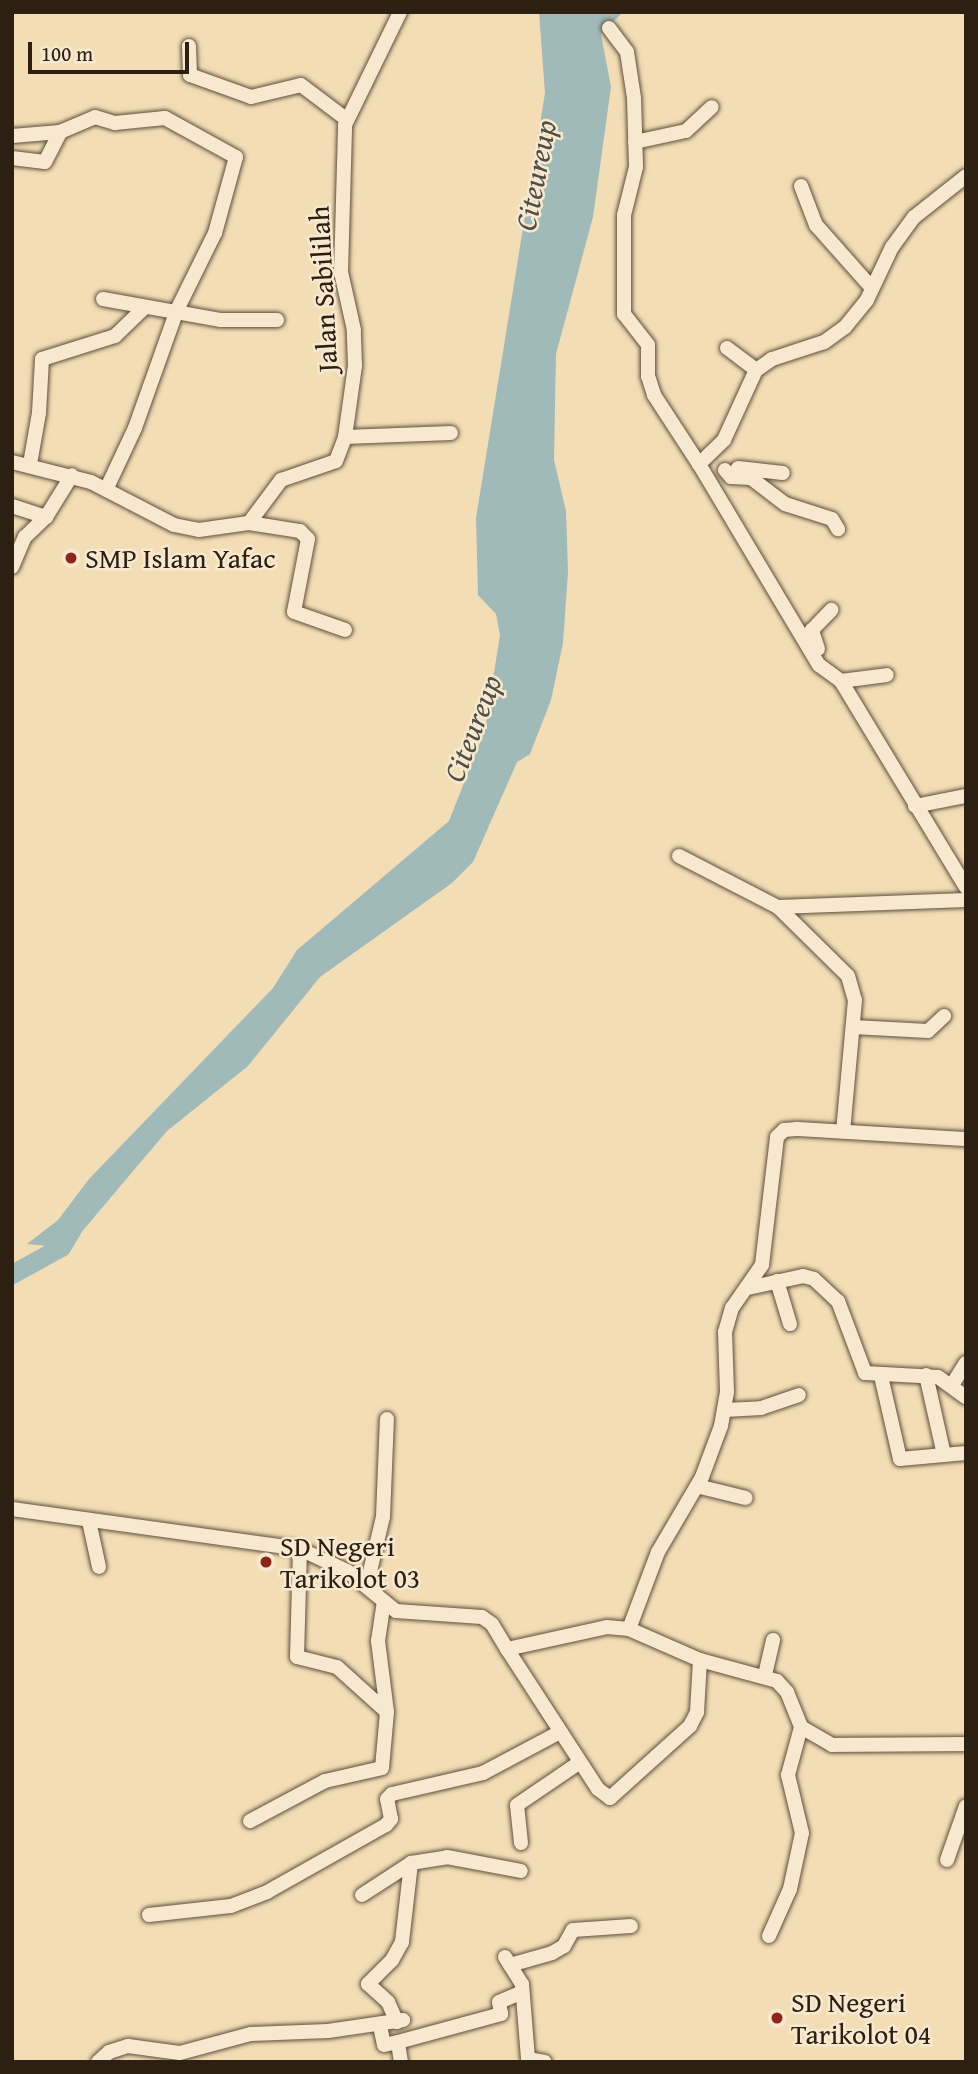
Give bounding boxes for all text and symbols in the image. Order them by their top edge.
scale bar [32,28,192,72]
text: 100 m [41,38,93,69]
water label: Citeureup [507,117,563,233]
street label: Jalan Sabililah [302,205,344,373]
place label: SMP Islam Yafac [85,541,276,575]
marker: SMP Islam Yafac [63,550,79,566]
water label: Citeureup [435,669,509,787]
place label: SD Negeri Tarikolot 03 [280,1529,420,1595]
marker: SD Negeri Tarikolot 03 [258,1554,274,1570]
place label: SD Negeri Tarikolot 04 [791,1985,931,2051]
marker: SD Negeri Tarikolot 04 [769,2010,785,2026]

